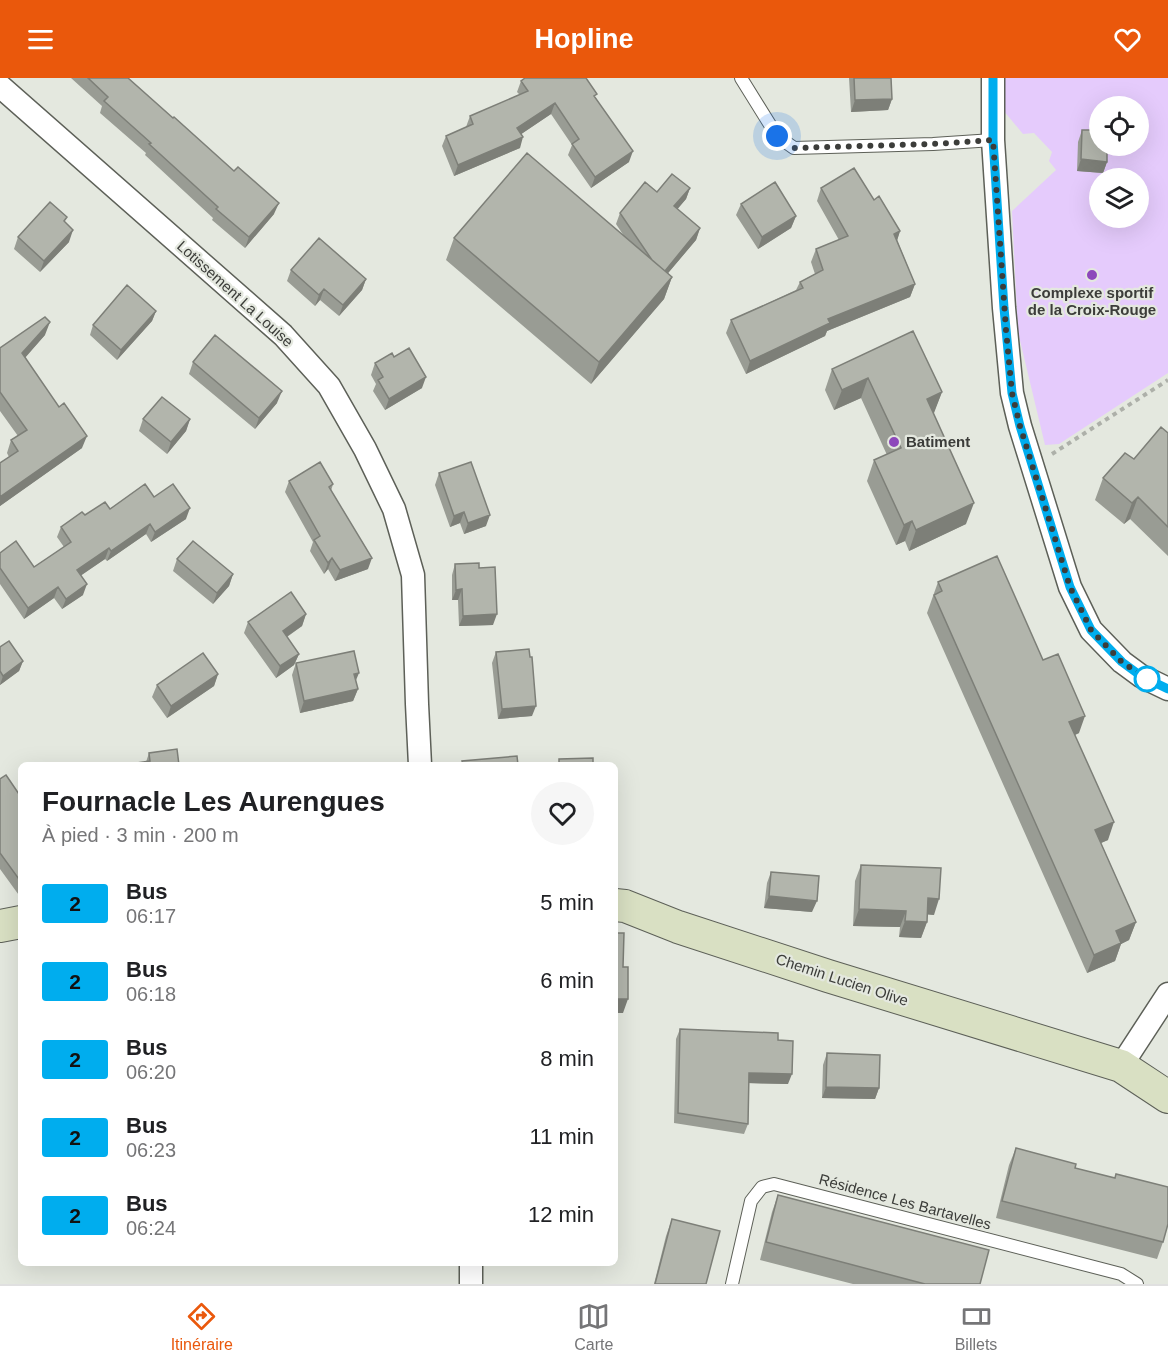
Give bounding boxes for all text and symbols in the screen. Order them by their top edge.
icon: menu [24,23,57,56]
icon: heart [1111,23,1144,56]
text: Hopline [535,24,634,54]
map controls [1089,96,1149,228]
button: locate [1089,96,1149,156]
your location [762,121,792,151]
button: layers [1089,168,1149,228]
street label: Lotissement La Louise [174,237,297,350]
marker: Complexe sportif de la Croix-Rouge [1085,268,1099,282]
place label: Complexe sportif de la Croix-Rouge [1028,284,1156,318]
place label: Batiment [906,433,970,450]
marker: Batiment [887,435,901,449]
unlabelled marker [1134,666,1160,692]
button: heart [531,782,594,845]
text: Fournacle Les Aurengues [42,786,385,817]
text: À pied · 3 min · 200 m [42,824,239,846]
text: Bus [126,879,168,904]
text: 5 min [540,890,594,915]
text: 2 [69,892,81,915]
text: 06:17 [126,905,176,927]
street label: Chemin Lucien Olive [774,950,911,1009]
text: Bus [126,957,168,982]
text: 6 min [540,968,594,993]
text: 2 [69,970,81,993]
text: 06:18 [126,983,176,1005]
text: Bus [126,1035,168,1060]
text: 8 min [540,1046,594,1071]
text: 2 [69,1048,81,1071]
text: 06:20 [126,1061,176,1083]
text: Bus [126,1113,168,1138]
text: 11 min [530,1124,594,1149]
text: 2 [69,1126,81,1149]
text: 06:23 [126,1139,176,1161]
street label: Résidence Les Bartavelles [817,1170,993,1233]
text: Bus [126,1191,168,1216]
text: 12 min [528,1202,594,1227]
text: 2 [69,1204,81,1227]
text: 06:24 [126,1217,176,1239]
tab: Itinéraire [171,1300,233,1354]
tab: Carte [574,1300,613,1354]
tab: Billets [955,1300,997,1354]

